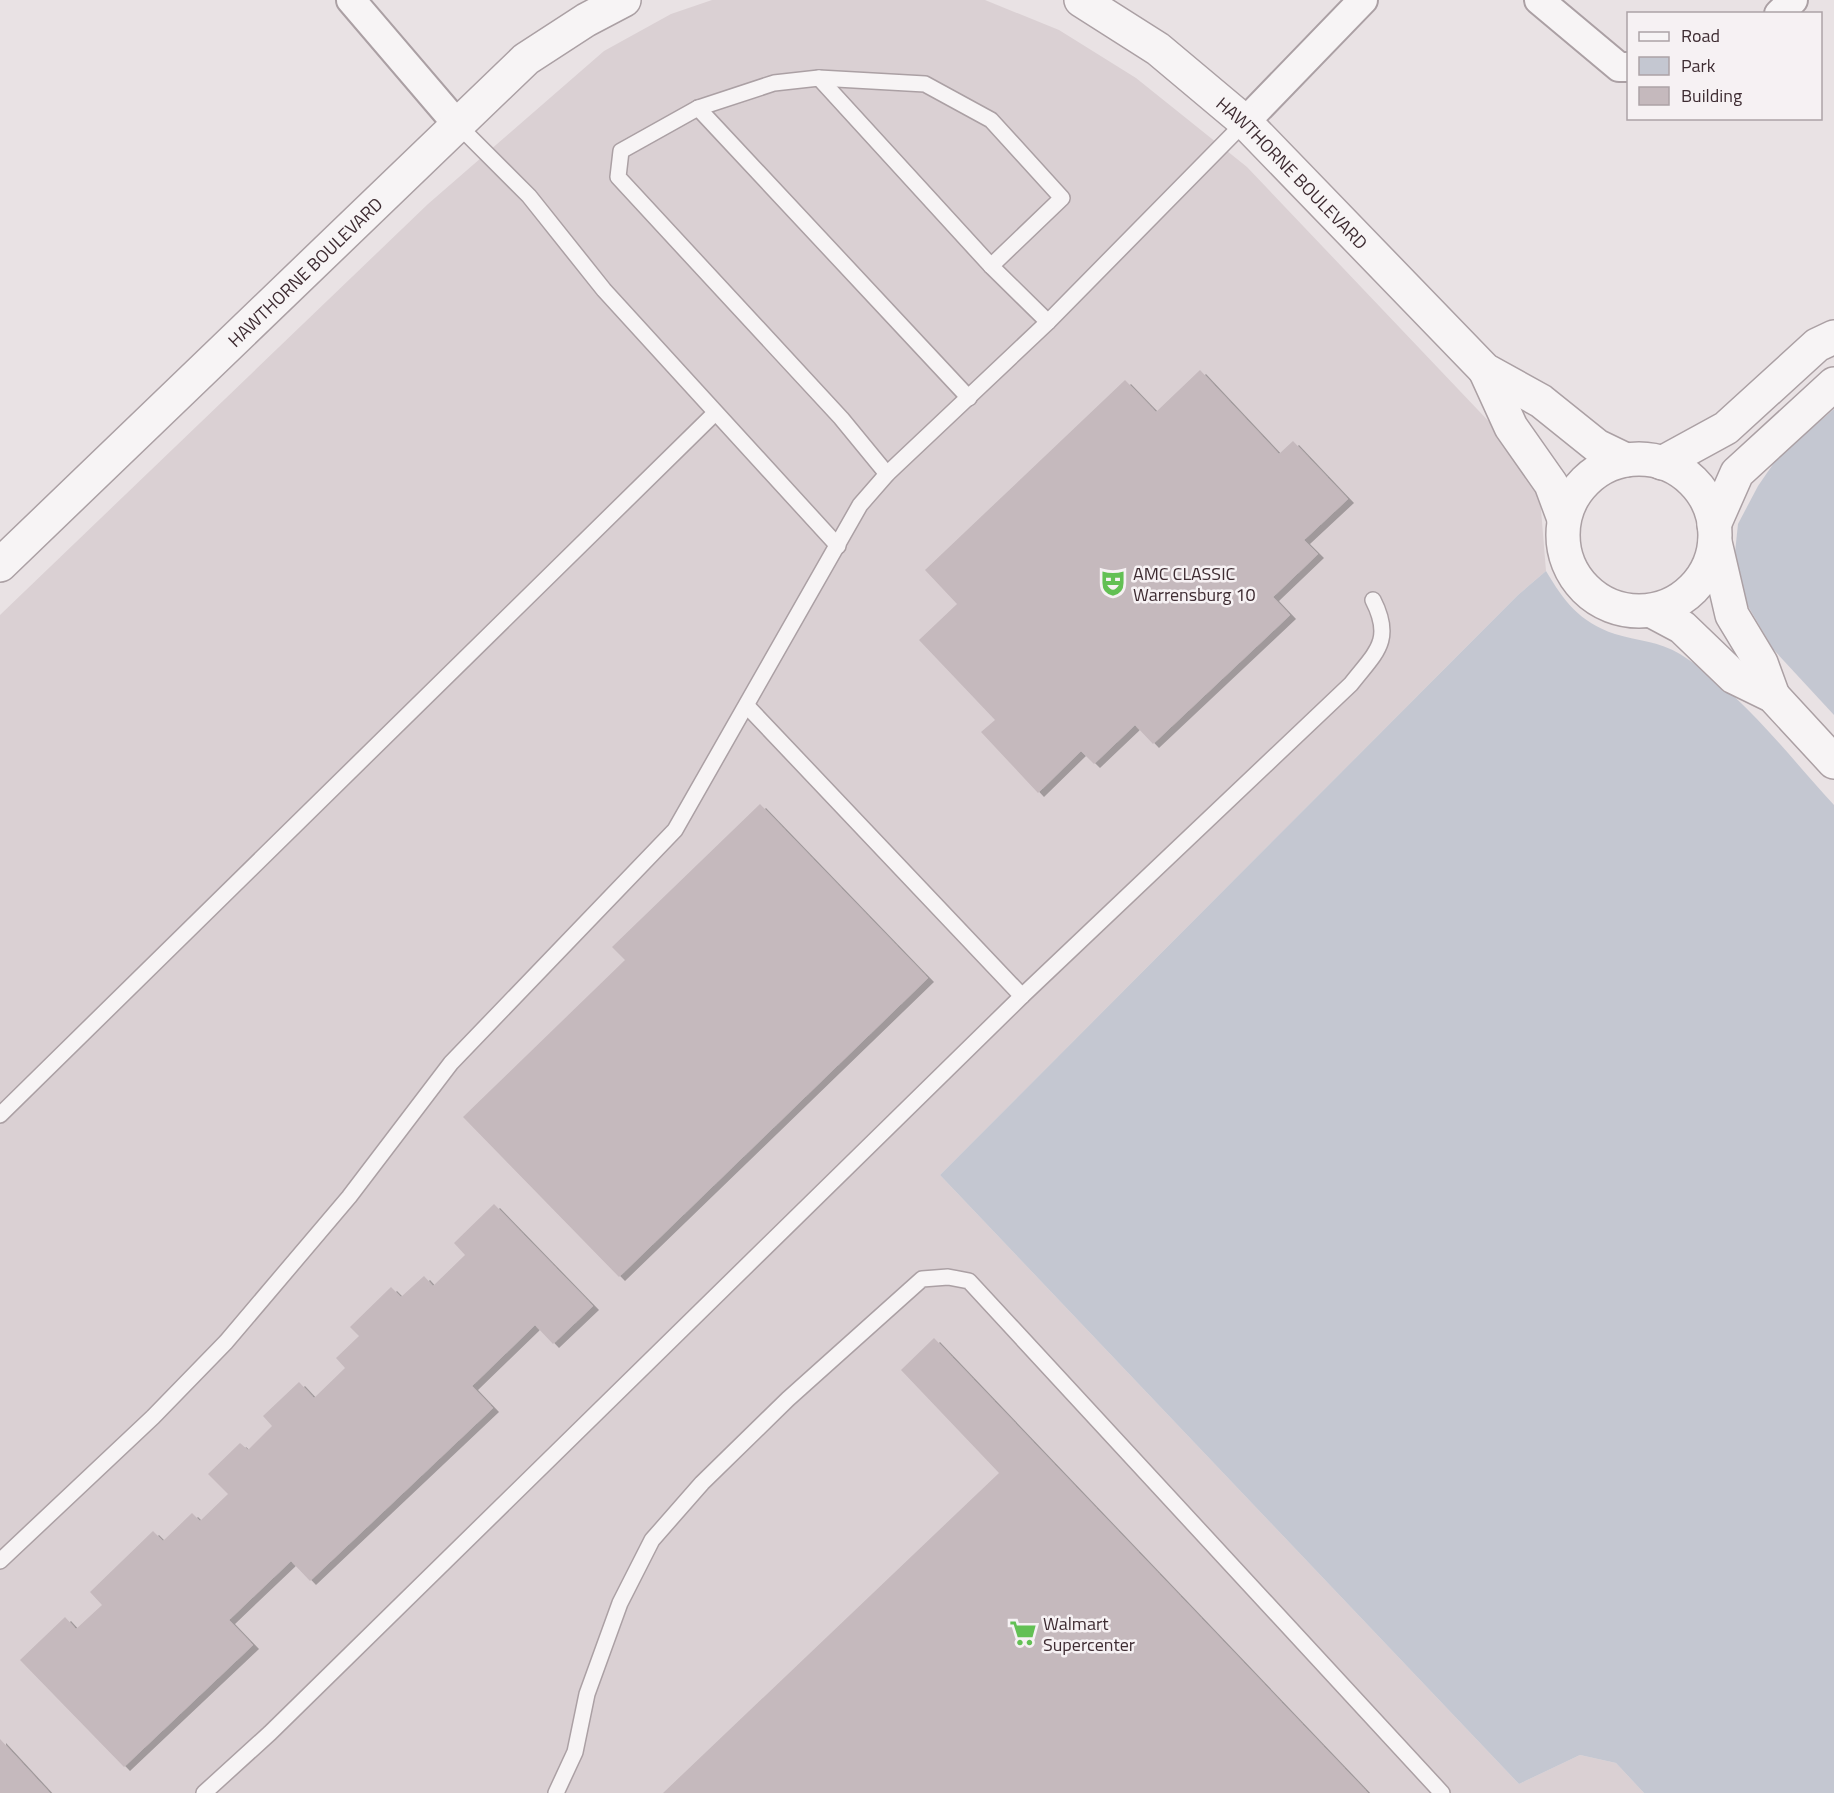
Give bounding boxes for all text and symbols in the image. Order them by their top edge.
legend [1627,12,1822,120]
text: Road [1681,22,1720,49]
text: Park [1681,52,1716,79]
text: Building [1681,82,1742,109]
street label: HAWTHORNE BOULEVARD [1210,90,1374,255]
street label: HAWTHORNE BOULEVARD [221,191,388,353]
place label: AMC CLASSIC Warrensburg 10 [1133,560,1256,608]
theatre icon: AMC CLASSIC Warrensburg 10 [1098,568,1128,598]
place label: Walmart Supercenter [1043,1610,1135,1658]
supermarket icon: Walmart Supercenter [1008,1618,1038,1648]

